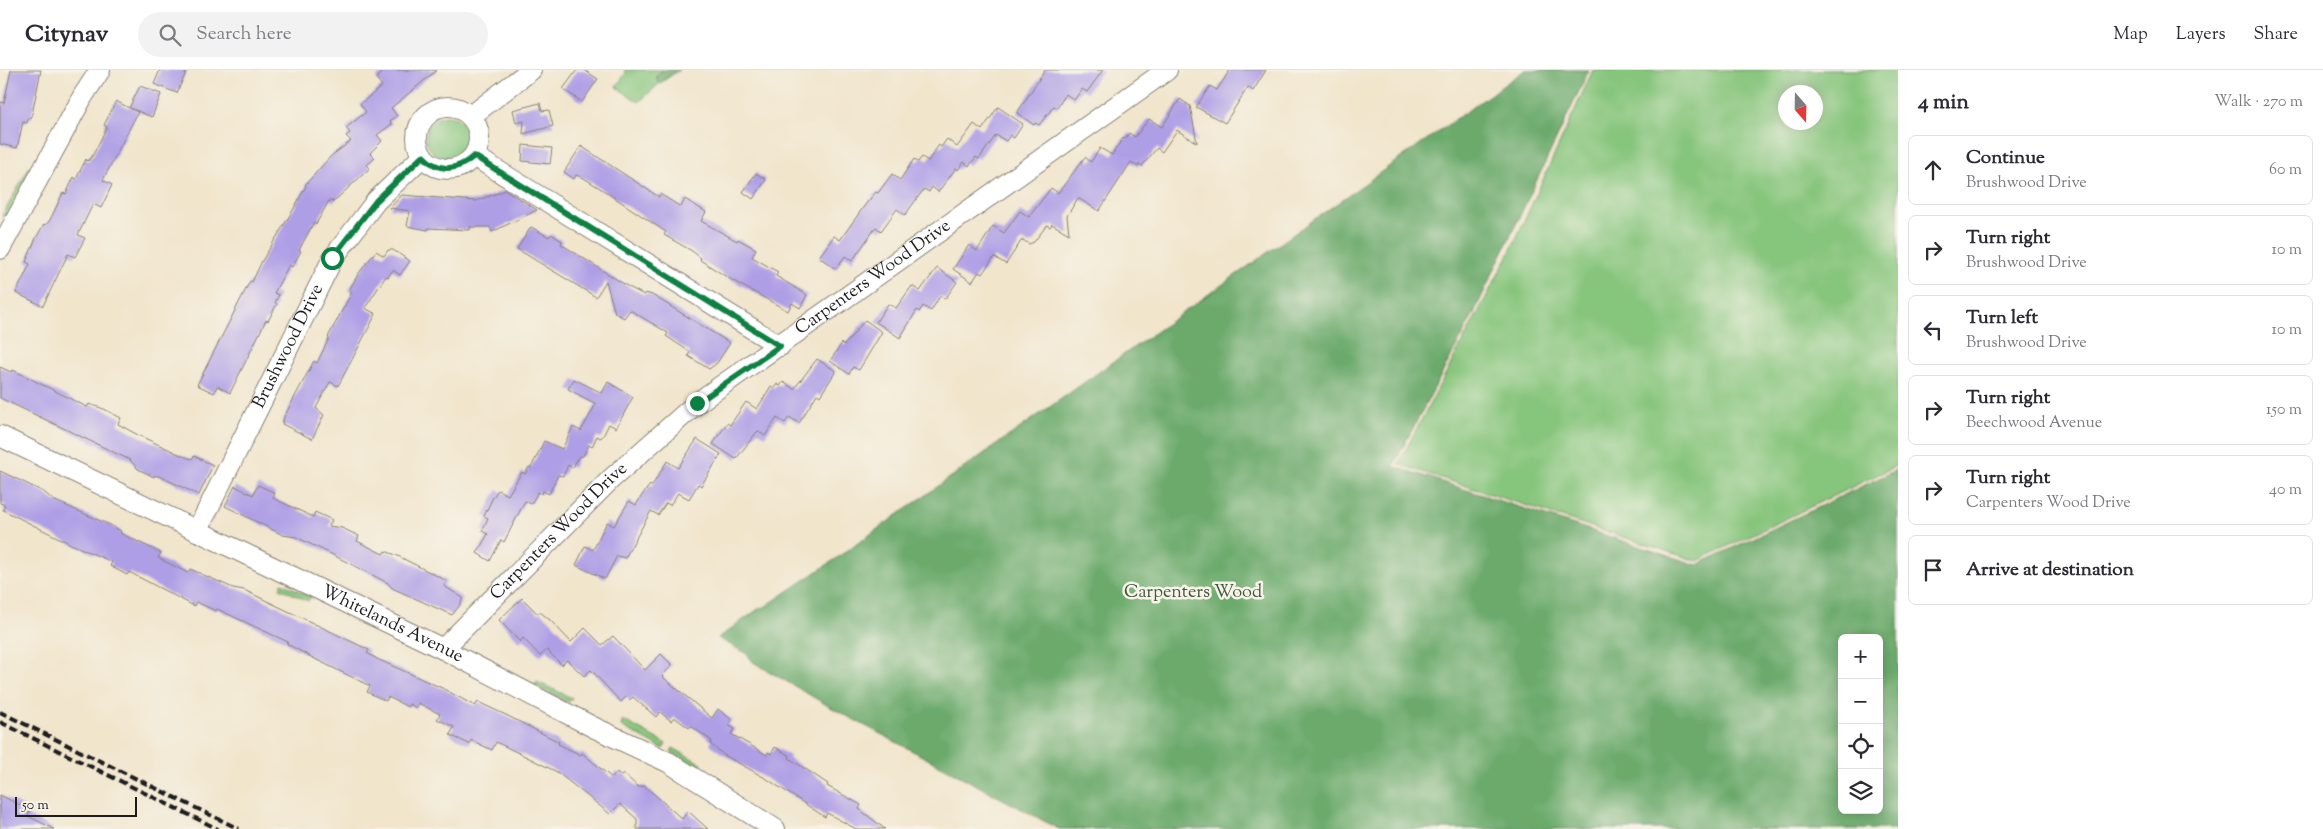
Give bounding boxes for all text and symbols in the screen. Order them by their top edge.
search box [138,12,488,57]
text: Citynav [25,18,108,52]
icon: search [156,21,184,49]
text: Search here [196,21,292,48]
text: Map [2113,22,2148,48]
text: Layers [2176,22,2226,48]
text: Share [2254,22,2298,48]
north arrow [1778,85,1823,130]
text: 4 min [1918,88,1969,118]
text: Walk · 270 m [2214,91,2303,114]
text: Continue [1966,145,2045,172]
icon: ahead [1919,156,1947,184]
text: 60 m [2269,159,2302,182]
text: Brushwood Drive [1966,172,2087,195]
street label: Carpenters Wood Drive [790,214,957,342]
text: Turn right [1966,225,2050,252]
icon: right [1919,236,1947,264]
text: 10 m [2272,239,2302,262]
route start [321,247,344,270]
text: Brushwood Drive [1966,252,2087,275]
street label: Brushwood Drive [247,280,331,413]
text: Turn left [1966,305,2038,332]
icon: left [1919,316,1947,344]
text: 10 m [2272,319,2302,342]
text: Brushwood Drive [1966,332,2087,355]
text: Turn right [1966,385,2050,412]
route end [686,392,709,415]
icon: right [1919,396,1947,424]
text: 150 m [2266,399,2302,422]
text: Beechwood Avenue [1966,412,2102,435]
street label: Carpenters Wood Drive [485,457,634,607]
text: Turn right [1966,465,2050,492]
icon: right [1919,476,1947,504]
text: 40 m [2269,479,2302,502]
text: Carpenters Wood Drive [1966,492,2131,515]
icon: arrive [1919,556,1947,584]
text: Arrive at destination [1966,557,2134,584]
street label: Whitelands Avenue [316,579,468,670]
park label: Carpenters Wood [1124,580,1262,606]
map controls [1838,634,1883,814]
button: + [1838,634,1883,679]
button: − [1838,679,1883,724]
button: locate [1838,724,1883,769]
button: layers [1838,769,1883,814]
scale bar [15,794,138,817]
text: 50 m [22,796,49,816]

